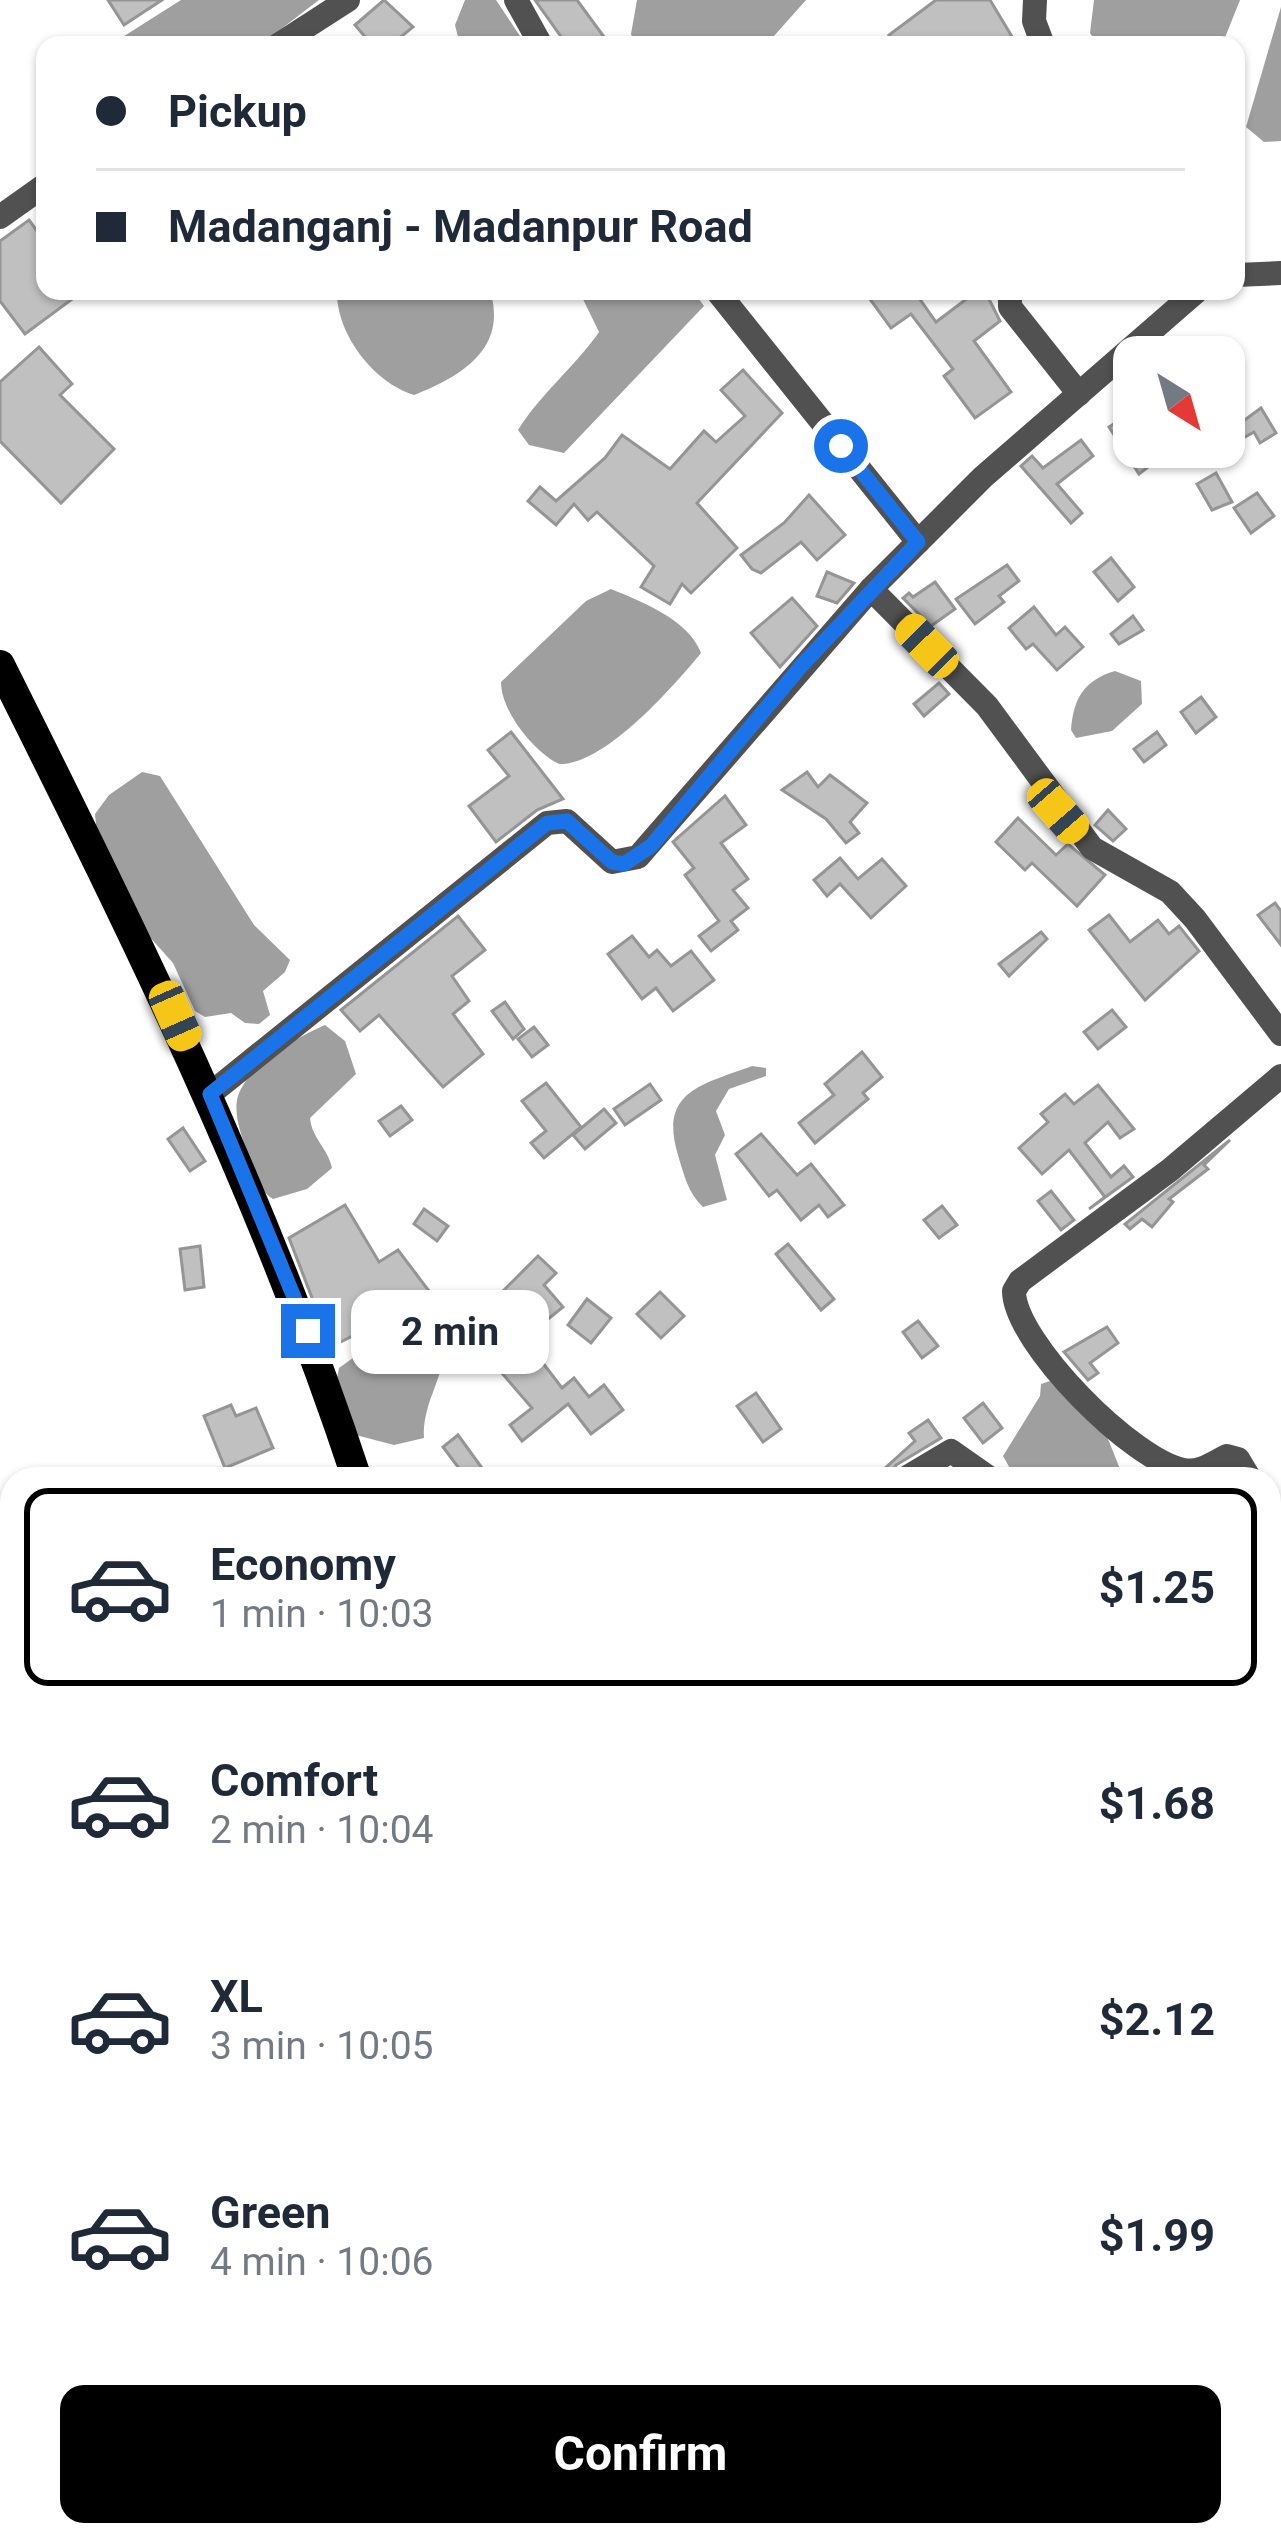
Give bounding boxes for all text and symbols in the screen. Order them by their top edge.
text: Pickup [168,85,307,138]
text: Madanganj - Madanpur Road [168,200,753,253]
north arrow [1113,336,1245,468]
map controls [1113,336,1245,468]
route start [814,419,868,473]
car [889,608,965,684]
car [1021,772,1095,850]
car [144,976,206,1056]
callout: 2 min [350,1289,548,1373]
route end [281,1304,335,1358]
text: 2 min [401,1309,499,1355]
icon: car [66,1533,174,1641]
text: Economy [210,1538,396,1591]
text: $1.25 [1099,1561,1215,1614]
text: 1 min · 10:03 [210,1591,433,1637]
icon: car [66,1749,174,1857]
text: Comfort [210,1754,378,1807]
text: $1.68 [1099,1777,1215,1830]
text: 2 min · 10:04 [210,1807,433,1853]
icon: car [66,1965,174,2073]
text: XL [210,1970,263,2023]
text: $2.12 [1099,1993,1215,2046]
text: 3 min · 10:05 [210,2023,433,2069]
icon: car [66,2181,174,2289]
text: Green [210,2186,331,2239]
text: $1.99 [1099,2209,1215,2262]
text: 4 min · 10:06 [210,2239,433,2285]
button: Confirm [60,2385,1221,2523]

